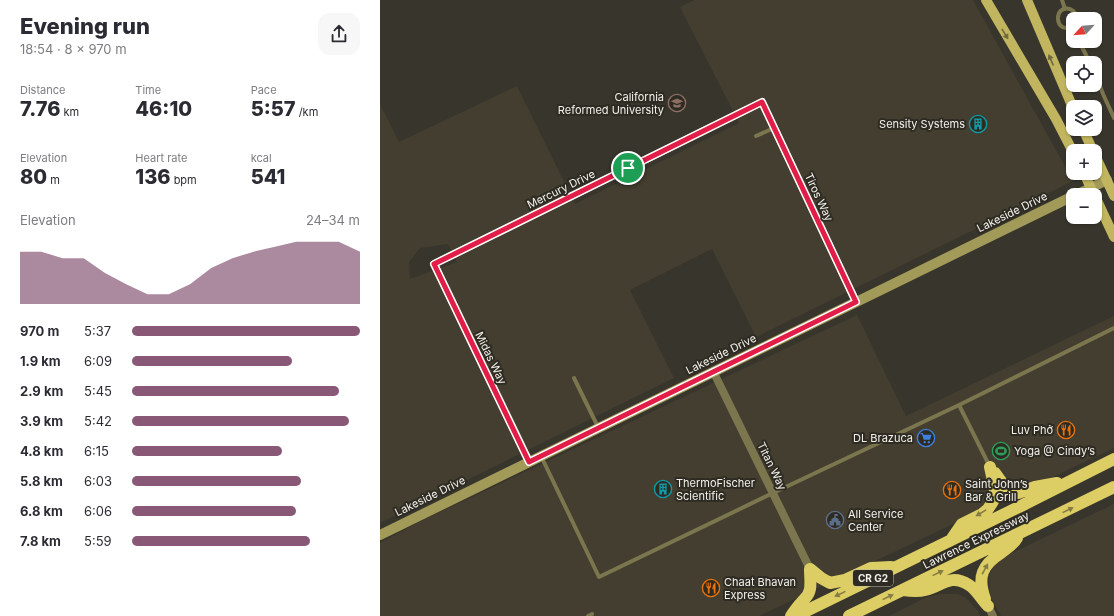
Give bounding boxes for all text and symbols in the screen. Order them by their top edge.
north arrow [1066,12,1102,48]
map controls [1066,12,1102,224]
text: Evening run [20,13,150,39]
button: share [318,13,360,55]
one-way arrow [1002,28,1009,40]
text: 18:54 · 8 × 970 m [20,41,127,57]
one-way arrow [1048,53,1054,65]
button: locate [1066,56,1102,92]
text: Distance [20,83,65,97]
text: Time [135,83,161,97]
text: Pace [251,83,277,97]
place label: California Reformed University [558,90,664,117]
school or university icon: California Reformed University [667,93,687,113]
text: 7.76 [20,97,60,121]
text: 46:10 [135,97,192,121]
text: 5:57 [251,97,296,121]
button: layers [1066,100,1102,136]
text: km [60,105,79,119]
text: /km [296,105,318,119]
building icon: Sensity Systems [968,114,988,134]
place label: Sensity Systems [879,117,965,131]
button: + [1066,144,1102,180]
text: Elevation [20,151,67,165]
text: Heart rate [135,151,187,165]
text: kcal [251,151,272,165]
pin [611,151,645,185]
icon: arrive [617,157,639,179]
text: 80 [20,165,47,189]
text: 136 [135,165,171,189]
text: 541 [251,165,285,189]
street label: Mercury Drive [525,166,597,212]
street label: Tiros Way [802,171,836,223]
text: m [47,173,60,187]
text: bpm [171,173,197,187]
button: − [1066,188,1102,224]
street label: Lakeside Drive [975,189,1049,235]
text: Elevation [20,212,76,228]
text: 24–34 m [306,212,360,228]
text: 970 m [20,323,59,339]
text: 5:37 [84,323,111,339]
street label: Midas Way [472,329,510,387]
street label: Lakeside Drive [684,331,758,377]
text: 1.9 km [20,353,61,369]
text: 6:09 [84,353,112,369]
text: 2.9 km [20,383,63,399]
text: 5:45 [84,383,112,399]
text: 3.9 km [20,413,63,429]
text: 5:42 [84,413,112,429]
restaurant icon: Luv Phở [1056,420,1076,440]
place label: Luv Phở [1011,423,1053,437]
supermarket icon: DL Brazuca [916,428,936,448]
place label: DL Brazuca [853,431,913,445]
street label: Titan Way [754,440,790,492]
sports icon: Yoga @ Cindy’s [991,441,1011,461]
text: 4.8 km [20,443,63,459]
text: 6:15 [84,443,109,459]
place label: Yoga @ Cindy’s [1014,444,1095,458]
text: 5.8 km [20,473,63,489]
text: 6:03 [84,473,112,489]
street label: Lakeside Drive [393,473,467,519]
place label: ThermoFischer Scientific [676,476,755,503]
place label: Saint John’s Bar & Grill [965,477,1028,504]
building icon: ThermoFischer Scientific [653,479,673,499]
restaurant icon: Saint John’s Bar & Grill [942,480,962,500]
text: 6.8 km [20,503,63,519]
text: 6:06 [84,503,112,519]
place label: All Service Center [848,507,903,534]
one-way arrow [1062,507,1074,513]
street label: Lawrence Expressway [921,508,1031,572]
public building icon: All Service Center [825,510,845,530]
one-way arrow [975,510,987,517]
text: 7.8 km [20,533,61,549]
text: 5:59 [84,533,112,549]
one-way arrow [981,563,988,575]
road number: CR G2 [853,570,893,586]
one-way arrow [932,570,943,576]
place label: Chaat Bhavan Express [724,575,796,602]
restaurant icon: Chaat Bhavan Express [701,578,721,598]
one-way arrow [835,591,846,597]
one-way arrow [883,594,894,600]

